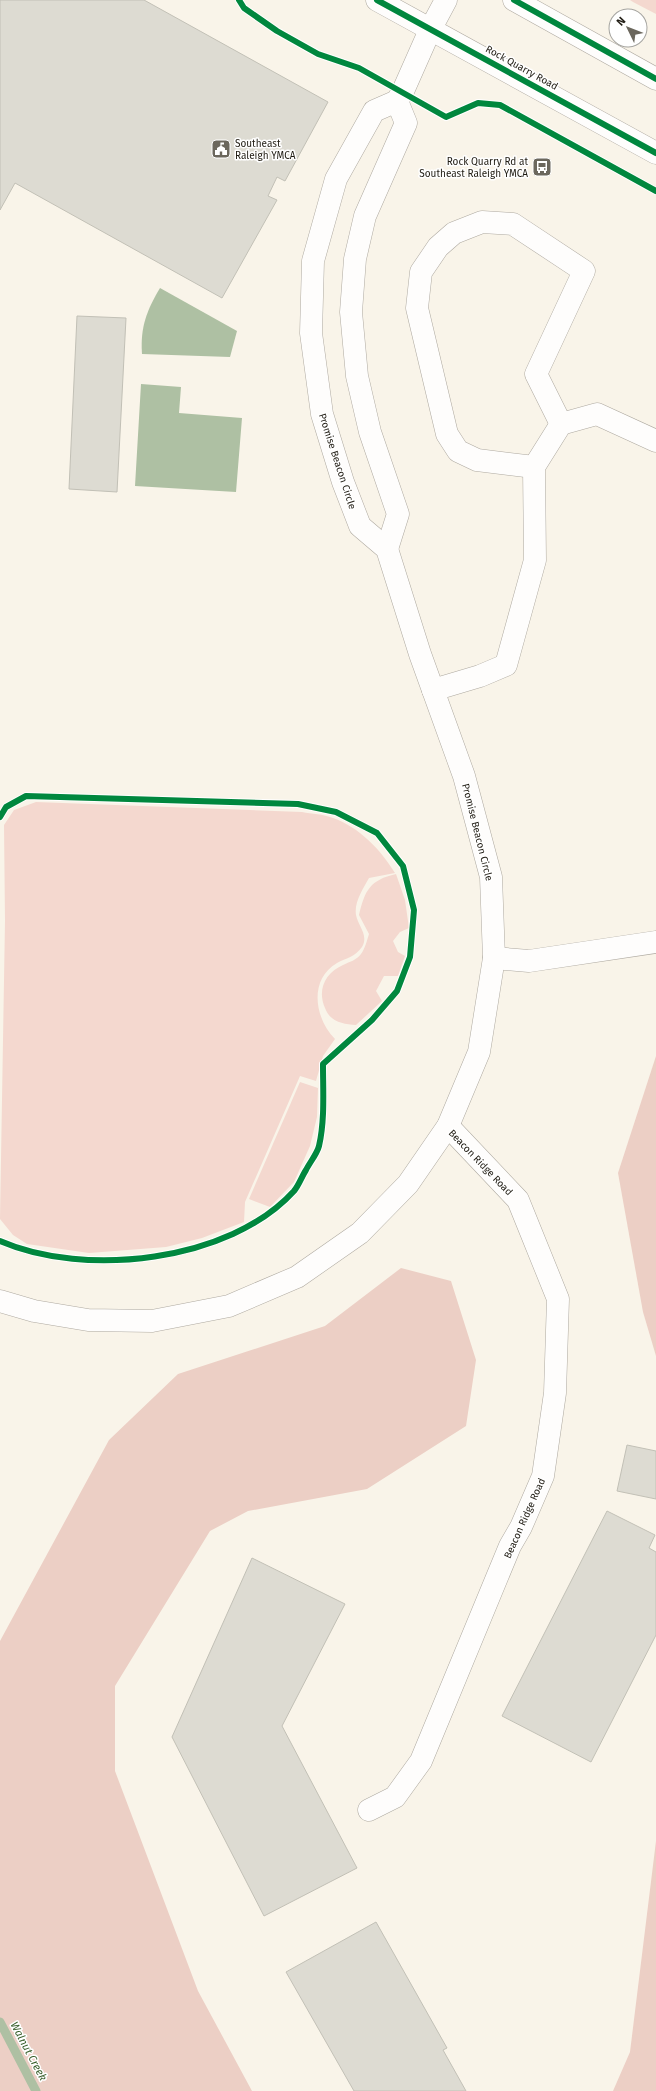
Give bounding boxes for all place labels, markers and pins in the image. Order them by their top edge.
public building icon: Southeast Raleigh YMCA [210,138,232,160]
place label: Southeast Raleigh YMCA [235,138,296,162]
place label: Rock Quarry Rd at Southeast Raleigh YMCA [419,156,528,180]
bus stop icon: Rock Quarry Rd at Southeast Raleigh YMCA [531,156,553,178]

